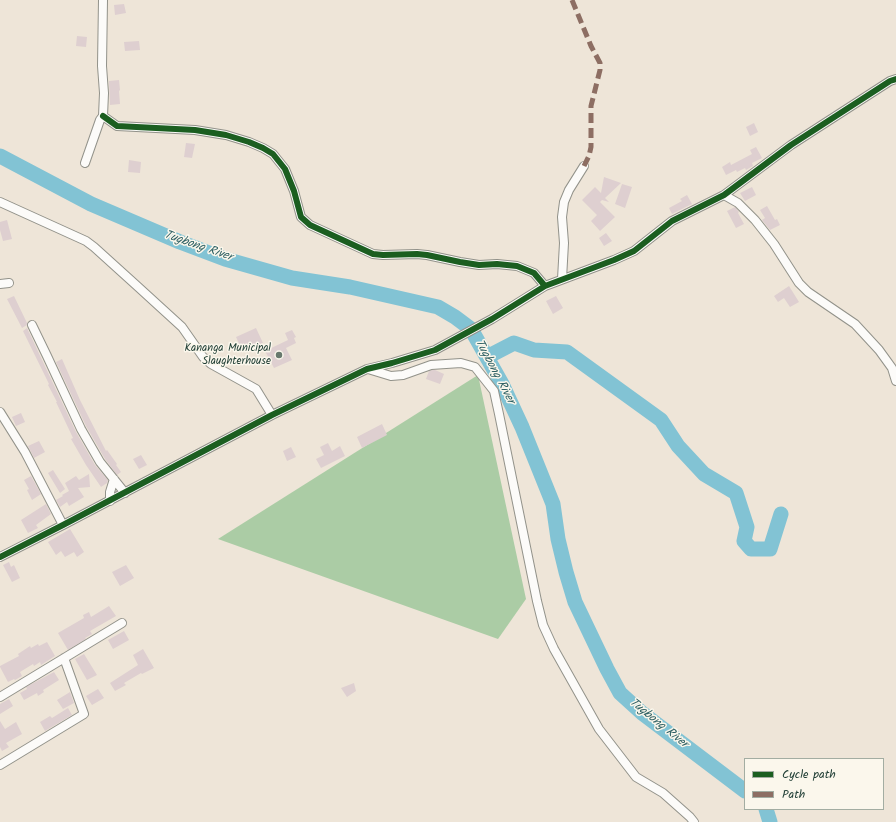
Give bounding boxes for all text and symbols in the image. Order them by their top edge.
water label: Tugbong River [162,229,234,265]
water label: Tugbong River [471,337,517,407]
place label: Kananga Municipal Slaughterhouse [185,342,271,368]
marker: Kananga Municipal Slaughterhouse [274,350,284,360]
water label: Tugbong River [626,696,690,752]
legend [744,758,884,810]
text: Cycle path [782,765,836,784]
text: Path [782,785,805,804]

